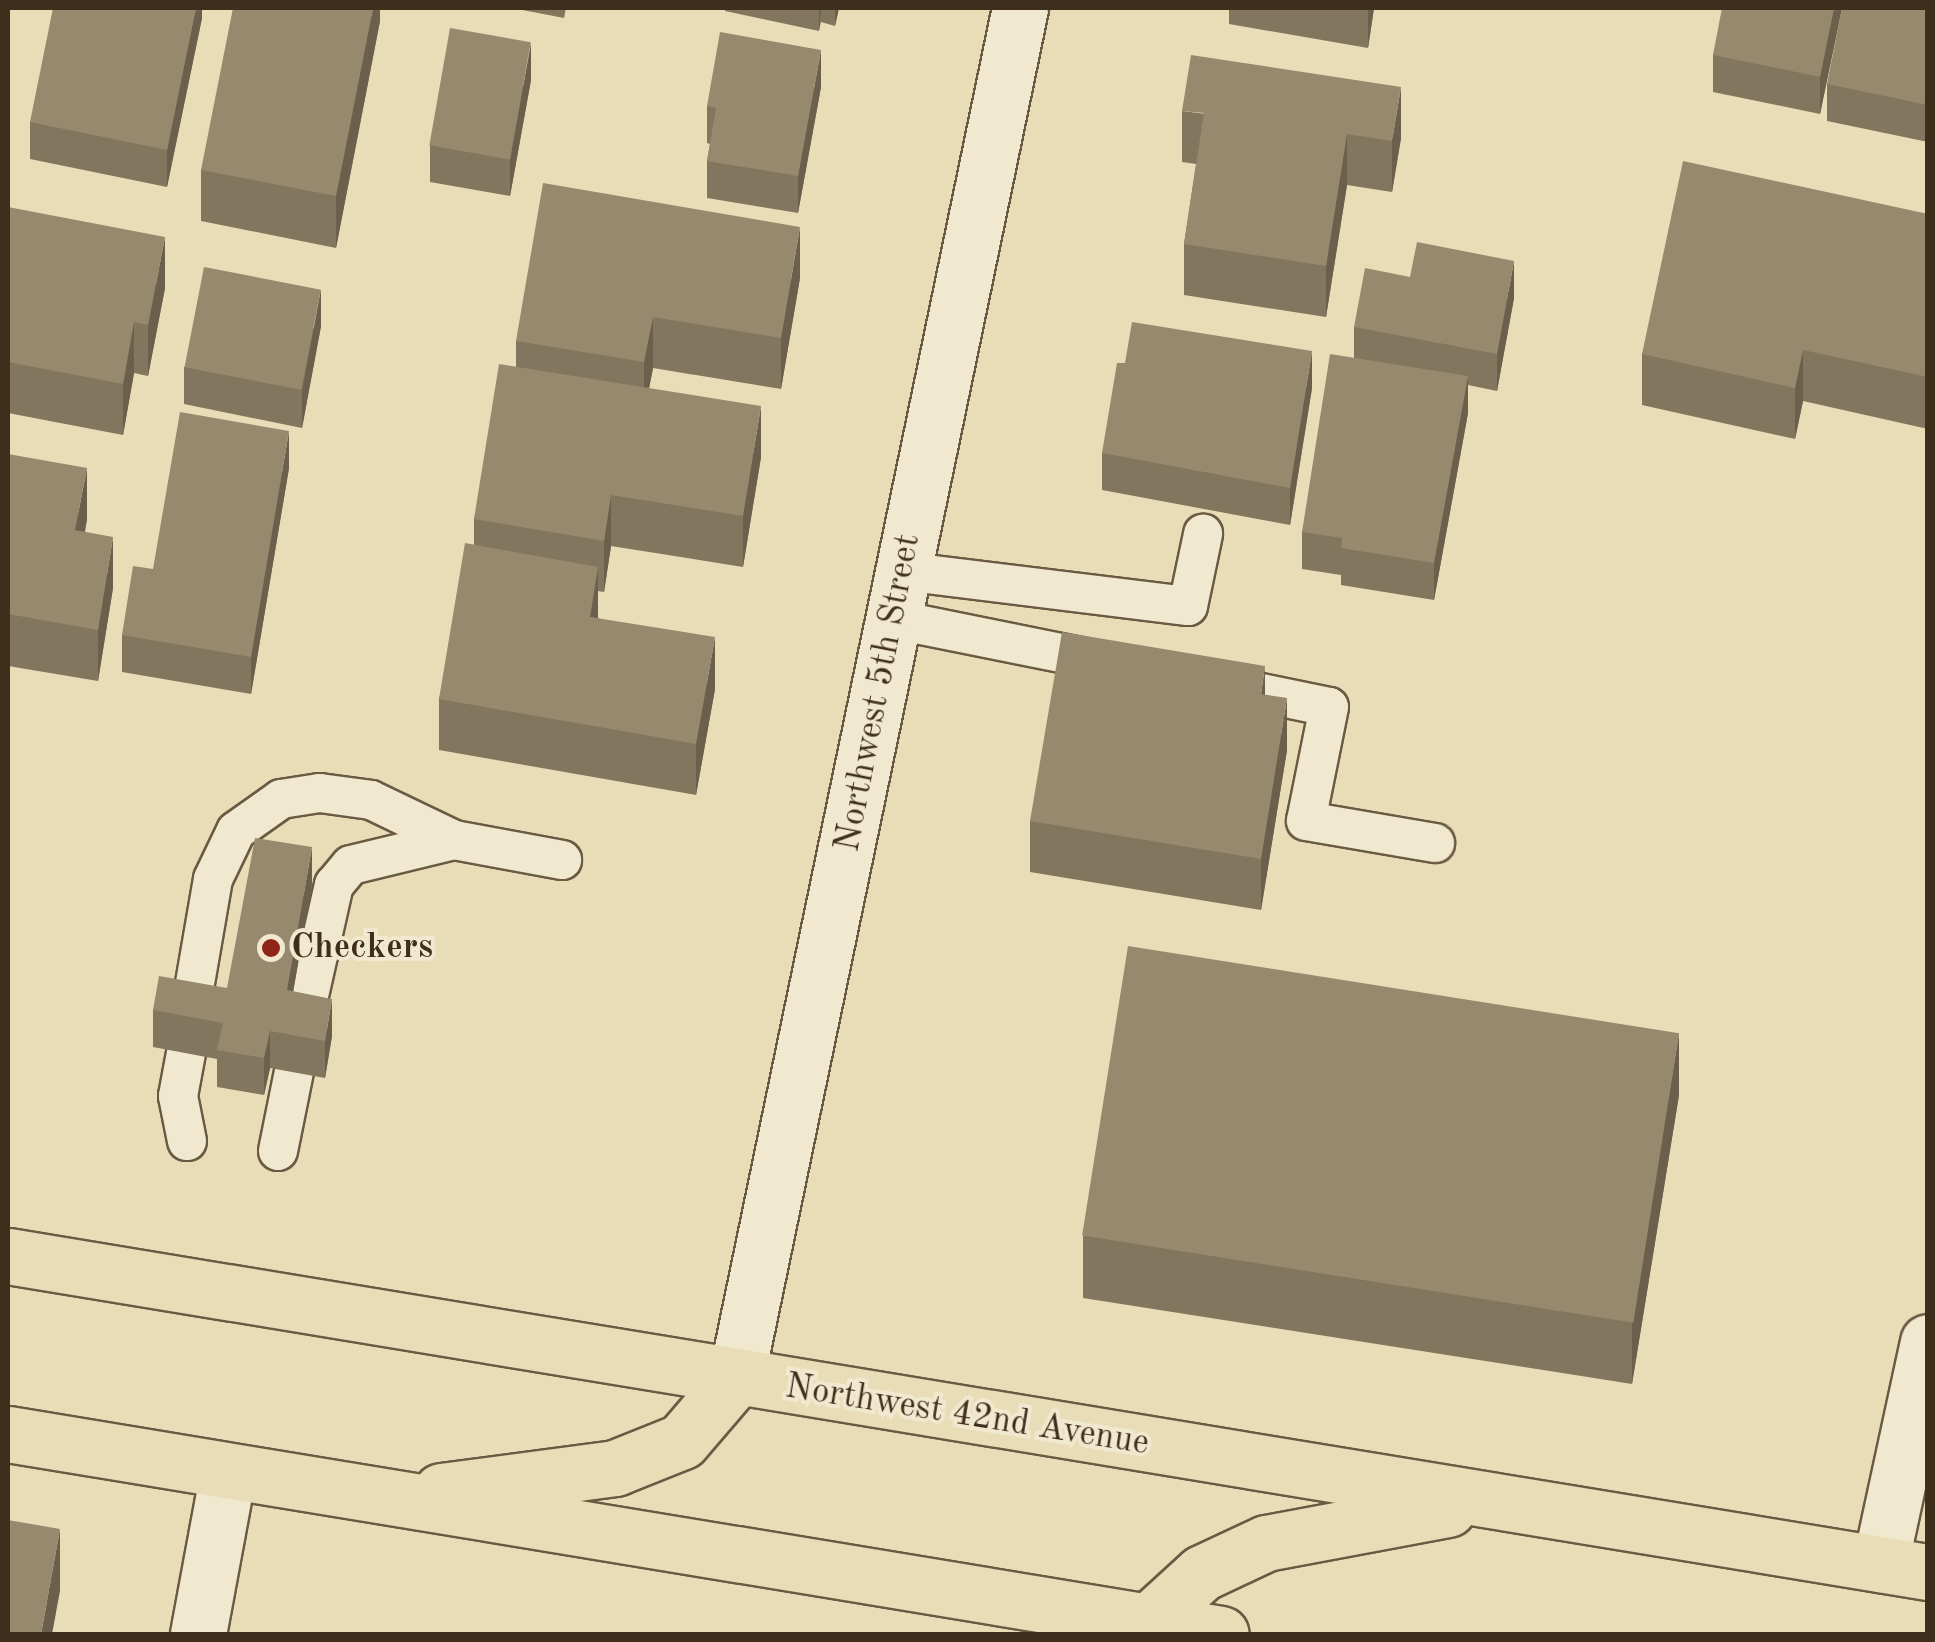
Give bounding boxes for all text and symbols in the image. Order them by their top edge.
street label: Northwest 5th Street [828,531,930,855]
place label: Checkers [291,927,433,969]
marker: Checkers [260,937,282,959]
street label: Northwest 42nd Avenue [782,1367,1152,1465]

